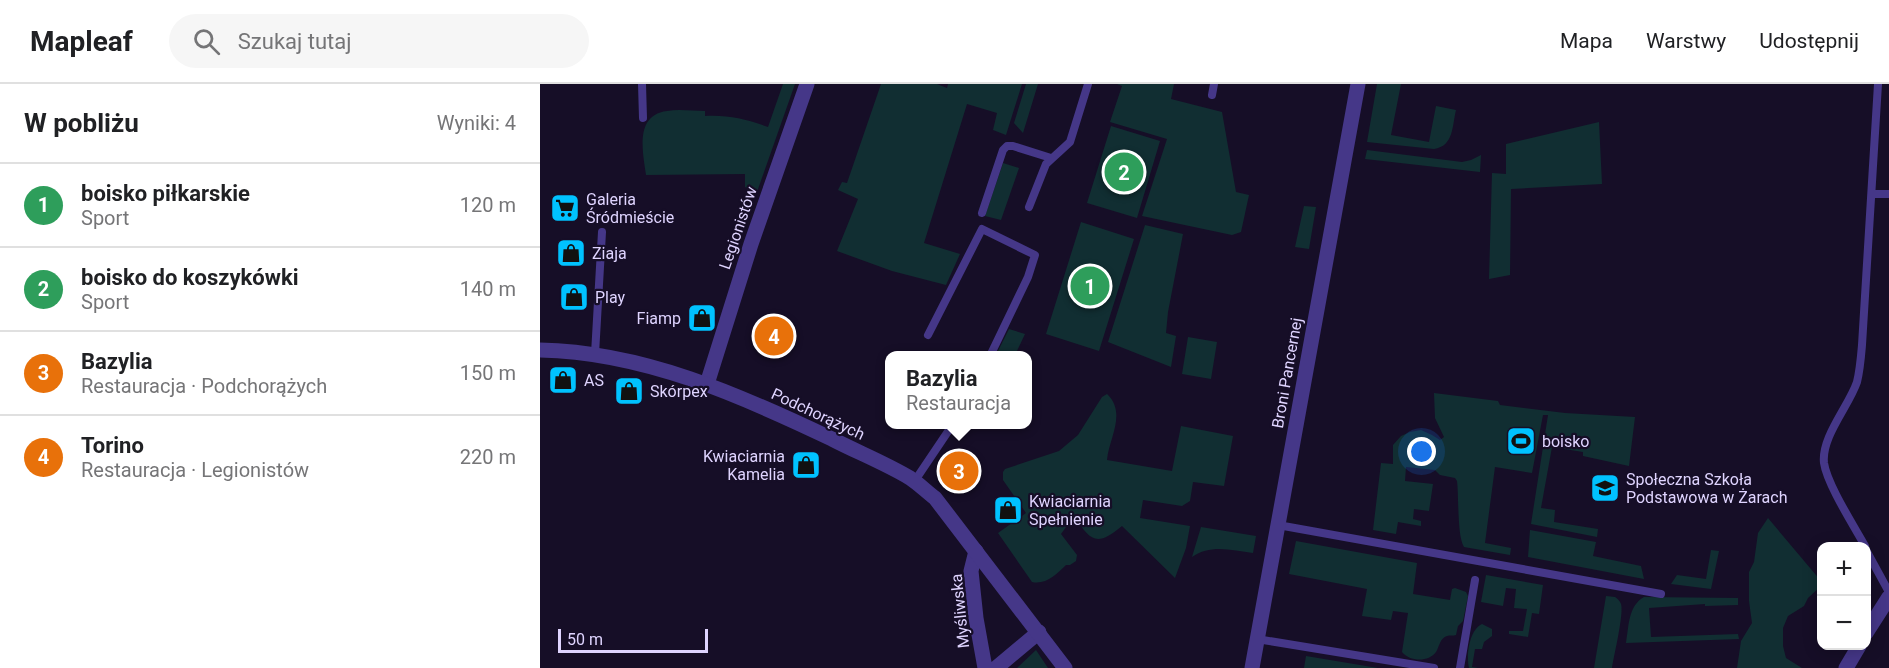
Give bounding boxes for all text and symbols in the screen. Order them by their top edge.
search box [169,14,589,68]
text: Mapleaf [30,25,133,58]
icon: search [190,25,223,58]
text: Szukaj tutaj [238,29,352,54]
text: Mapa [1560,29,1613,53]
text: Warstwy [1646,29,1726,53]
text: Udostępnij [1759,29,1859,53]
text: W pobliżu [24,108,139,138]
text: Wyniki: 4 [437,111,516,135]
pin: 2 [1104,150,1144,194]
text: boisko piłkarskie [81,181,250,206]
street label: Legionistów [715,184,761,272]
place label: Galeria Śródmieście [586,190,674,227]
supermarket icon: Galeria Śródmieście [549,192,581,224]
text: 1 [38,193,49,217]
text: 120 m [460,193,516,217]
text: Sport [81,206,129,230]
shop icon: Ziaja [555,237,587,269]
place label: Ziaja [592,244,627,263]
pin: 1 [1070,264,1110,308]
text: boisko do koszykówki [81,265,298,290]
text: 2 [38,277,49,301]
text: 140 m [460,277,516,301]
shop icon: Play [558,281,590,313]
place label: Play [595,288,626,307]
text: Sport [81,290,129,314]
shop icon: Fiamp [686,302,718,334]
place label: Fiamp [637,309,681,328]
pin: 4 [754,314,794,358]
street label: Broni Pancernej [1268,316,1306,430]
text: Bazylia [81,349,153,374]
popup [885,351,1032,429]
text: 3 [38,361,49,385]
text: 150 m [460,361,516,385]
shop icon: AS [547,364,579,396]
text: Bazylia [906,366,977,391]
place label: AS [584,371,604,390]
text: Restauracja · Podchorążych [81,374,327,398]
shop icon: Skórpex [613,375,645,407]
place label: Skórpex [650,382,708,401]
street label: Podchorążych [768,384,868,444]
text: Restauracja [906,391,1011,415]
sports icon: boisko [1505,425,1537,457]
place label: boisko [1542,432,1590,451]
text: Torino [81,433,144,458]
your location [1407,437,1436,466]
text: 4 [38,445,49,469]
text: 220 m [460,445,516,469]
place label: Kwiaciarnia Kamelia [703,447,785,484]
pin: 3 [940,448,978,494]
shop icon: Kwiaciarnia Kamelia [790,449,822,481]
text: Restauracja · Legionistów [81,458,309,482]
place label: Społeczna Szkoła Podstawowa w Żarach [1626,470,1787,507]
school or university icon: Społeczna Szkoła Podstawowa w Żarach [1589,472,1621,504]
place label: Kwiaciarnia Spełnienie [1029,492,1111,529]
shop icon: Kwiaciarnia Spełnienie [992,494,1024,526]
map controls [1817,542,1871,650]
button: + [1817,542,1871,596]
street label: Myśliwska [947,573,973,649]
button: − [1817,596,1871,650]
scale bar [558,626,708,654]
text: 50 m [567,630,603,649]

